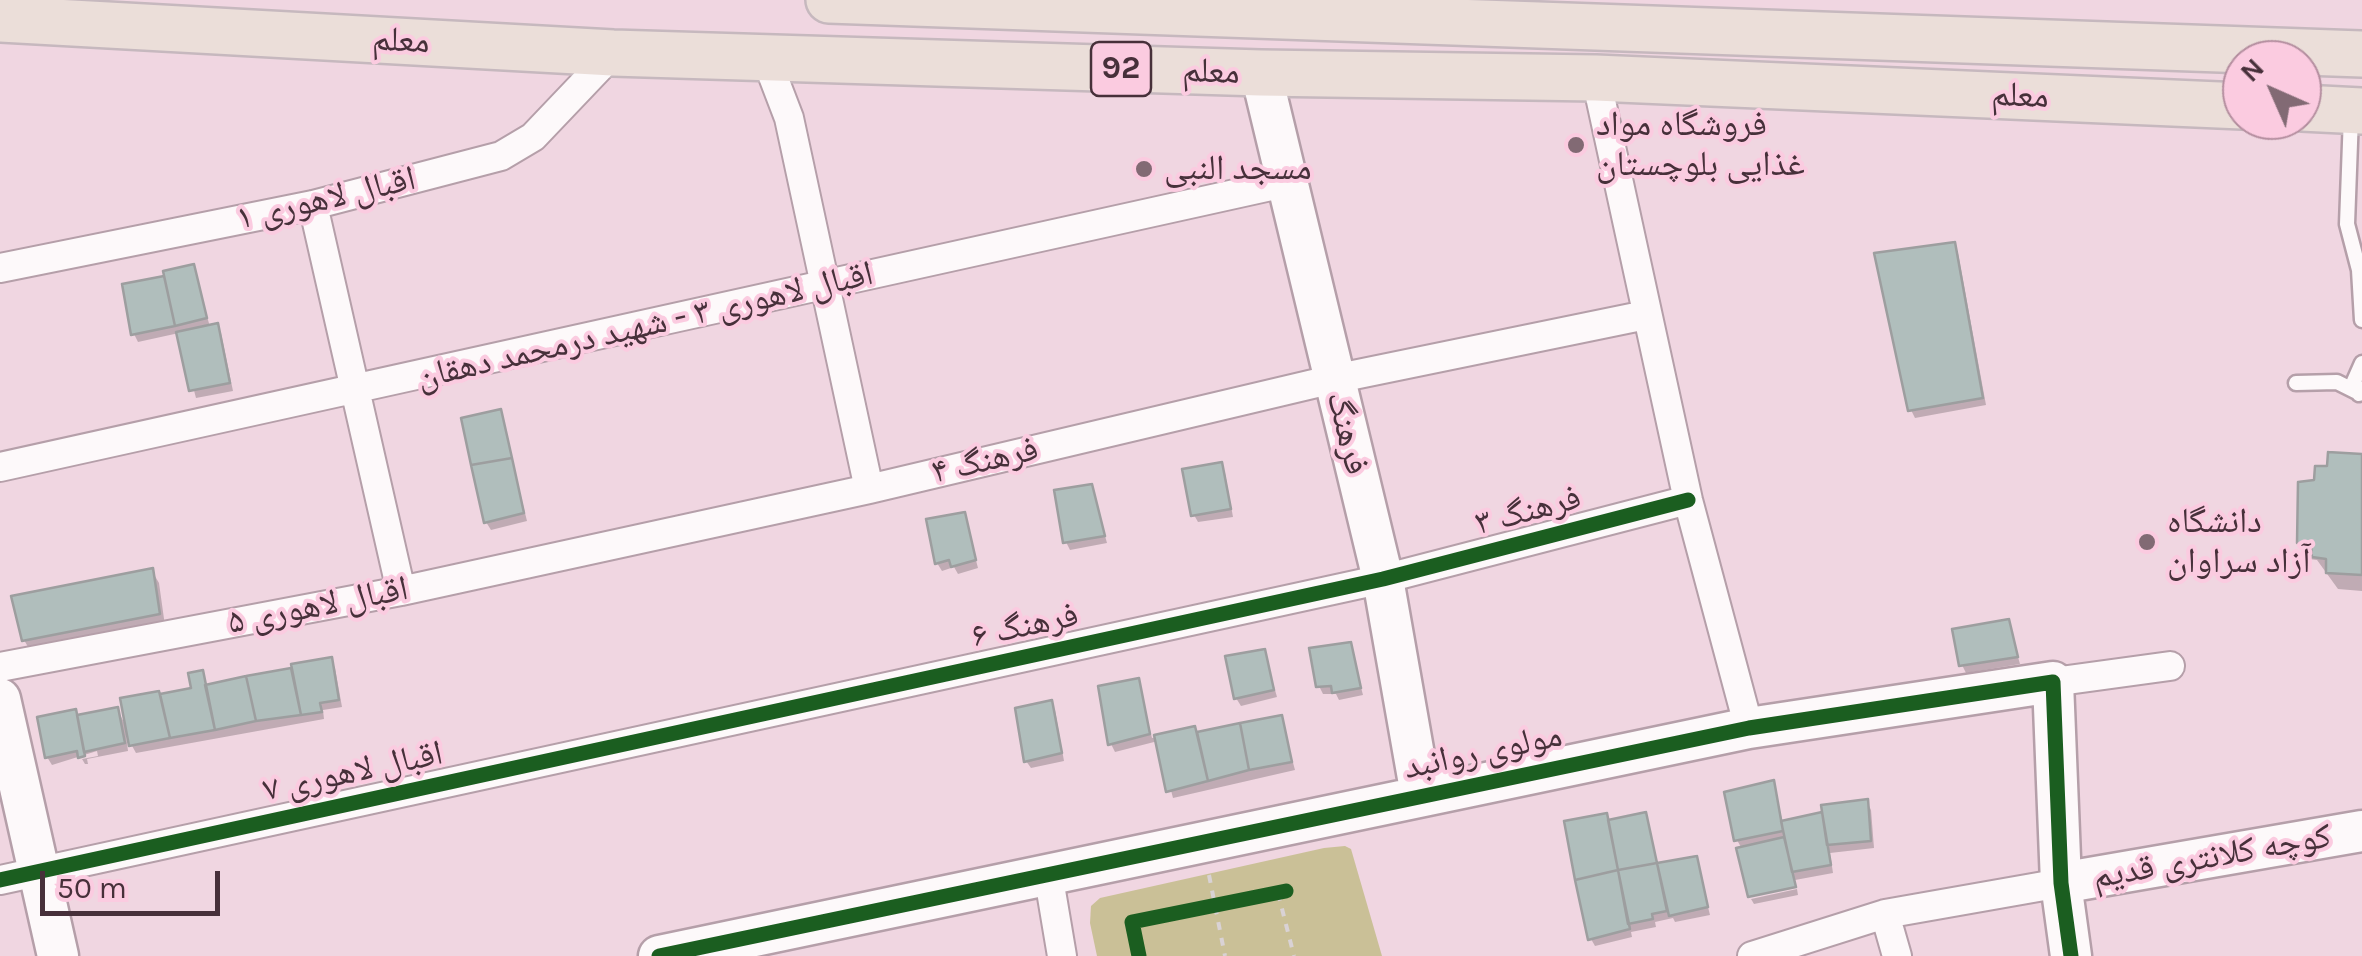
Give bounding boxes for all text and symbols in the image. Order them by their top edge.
street label: معلم [371,19,431,63]
north arrow [2222,40,2322,140]
road number: 92 [1091,42,1151,96]
street label: معلم [1182,50,1240,94]
text: N [2233,51,2271,89]
street label: معلم [1991,74,2049,118]
place label: فروشگاه مواد غذایی بلوچستان [1596,104,1805,186]
marker: فروشگاه مواد غذایی بلوچستان [1565,134,1587,156]
place label: مسجد النبی [1164,148,1312,190]
street label: اقبال لاهوری ۱ [232,158,420,240]
marker: مسجد النبی [1133,158,1155,180]
street label: اقبال لاهوری ۳ - شهید درمحمد دهقان [413,253,877,399]
street label: فرهنگ [1316,387,1378,479]
street label: فرهنگ ۴ [928,428,1042,494]
street label: فرهنگ ۳ [1470,477,1586,545]
place label: دانشگاه آزاد سراوان [2167,501,2311,583]
marker: دانشگاه آزاد سراوان [2136,531,2158,553]
street label: اقبال لاهوری ۵ [224,568,412,644]
street label: فرهنگ ۶ [968,594,1082,658]
street label: مولوی روانبد [1400,715,1566,789]
street label: اقبال لاهوری ۷ [259,732,447,812]
street label: کوچه کلانتری قدیم [2090,815,2334,899]
scale bar [45,851,225,913]
text: 50 m [57,870,127,906]

